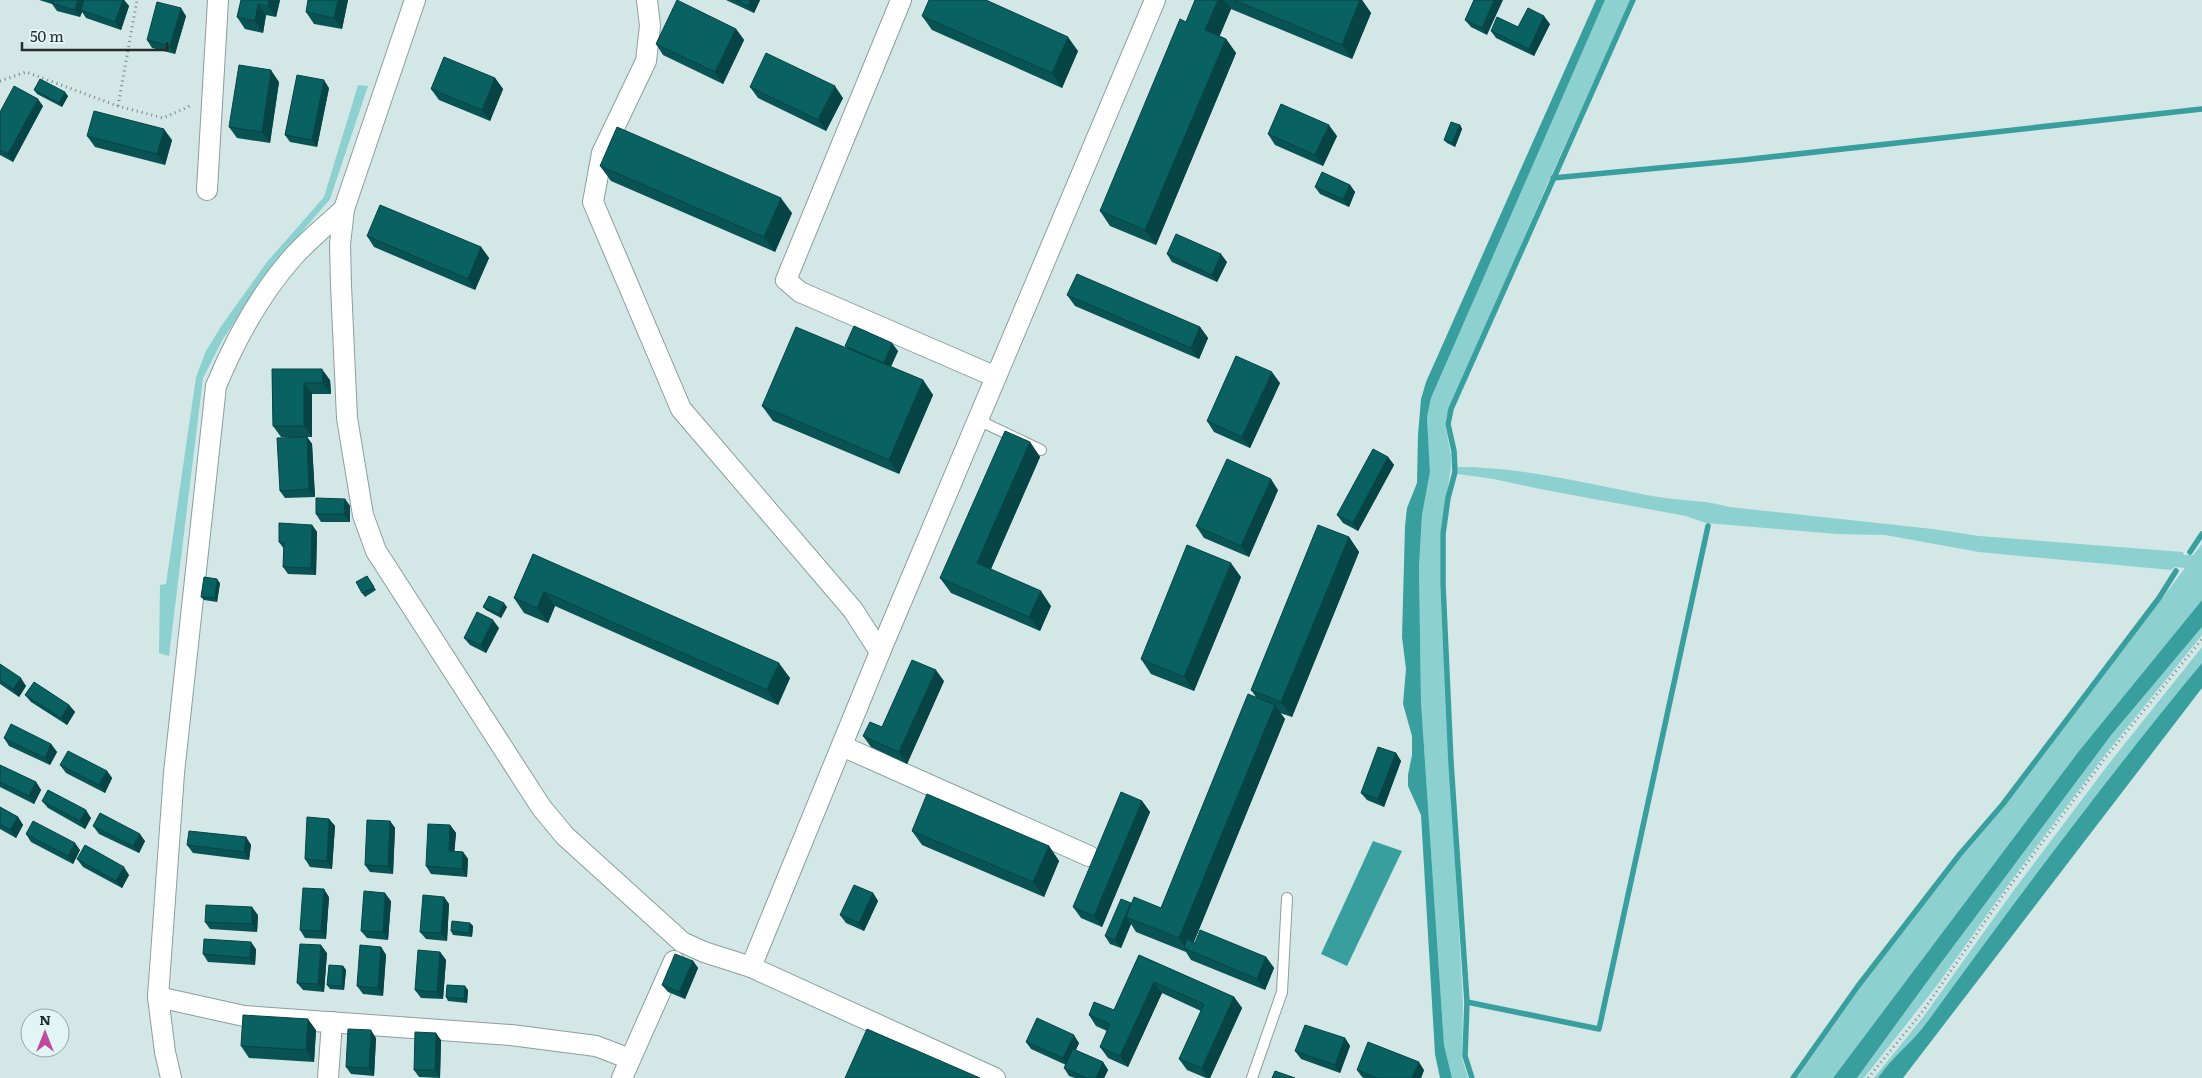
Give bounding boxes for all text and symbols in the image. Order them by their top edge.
scale bar [22,20,168,52]
text: 50 m [30,24,64,47]
north arrow [20,1008,70,1058]
text: N [39,1009,51,1029]

